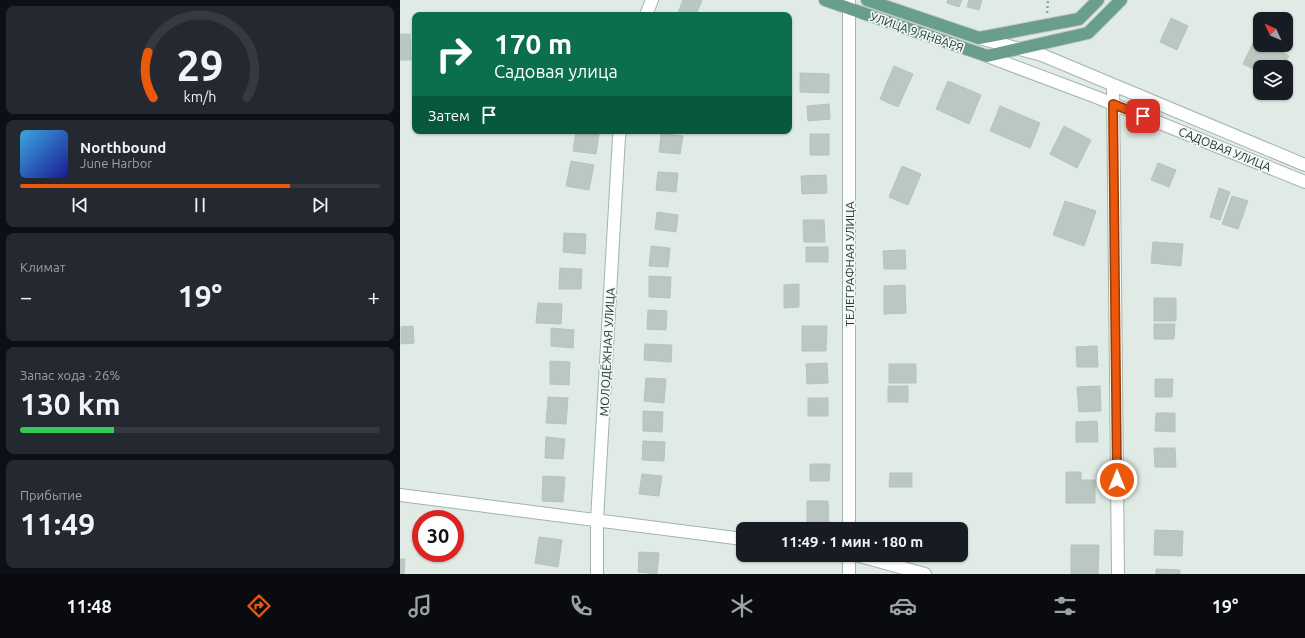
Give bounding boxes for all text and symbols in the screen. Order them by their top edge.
street label: УЛИЦА 9 ЯНВАРЯ [869,10,965,54]
north arrow [1253,12,1293,52]
map controls [1253,12,1293,100]
icon: right [428,28,480,80]
text: 170 m [494,28,572,59]
text: 29 [177,42,223,89]
button: layers [1253,60,1293,100]
text: Садовая улица [494,61,618,81]
text: km/h [184,88,216,104]
pin [1126,99,1160,133]
icon: arrive [478,104,500,126]
icon: arrive [1132,105,1154,127]
text: Затем [428,107,470,124]
street label: САДОВАЯ УЛИЦА [1177,124,1273,174]
text: Northbound [80,139,166,156]
text: June Harbor [80,156,152,170]
icon: previous [69,194,91,216]
icon: pause [189,194,211,216]
icon: next [309,194,331,216]
street label: ТЕЛЕГРАФНАЯ УЛИЦА [843,201,856,327]
text: Климат [20,260,65,274]
text: 19° [178,279,222,313]
text: − [20,284,32,309]
text: + [368,284,380,309]
street label: МОЛОДЁЖНАЯ УЛИЦА [597,287,617,417]
text: Запас хода · 26% [20,368,120,382]
text: 130 km [20,387,121,421]
position arrow [1096,459,1138,501]
text: Прибытие [20,488,82,502]
text: 11:49 [20,507,95,541]
speed limit sign: 30 [412,510,464,562]
text: 11:49 · 1 мин · 180 m [781,533,923,550]
icon: directions [245,592,273,620]
icon: music [406,592,434,620]
icon: phone [567,592,595,620]
icon: climate [728,592,756,620]
icon: car [889,592,917,620]
icon: filters [1051,592,1079,620]
text: 11:48 [67,596,112,616]
text: 19° [1212,596,1238,616]

